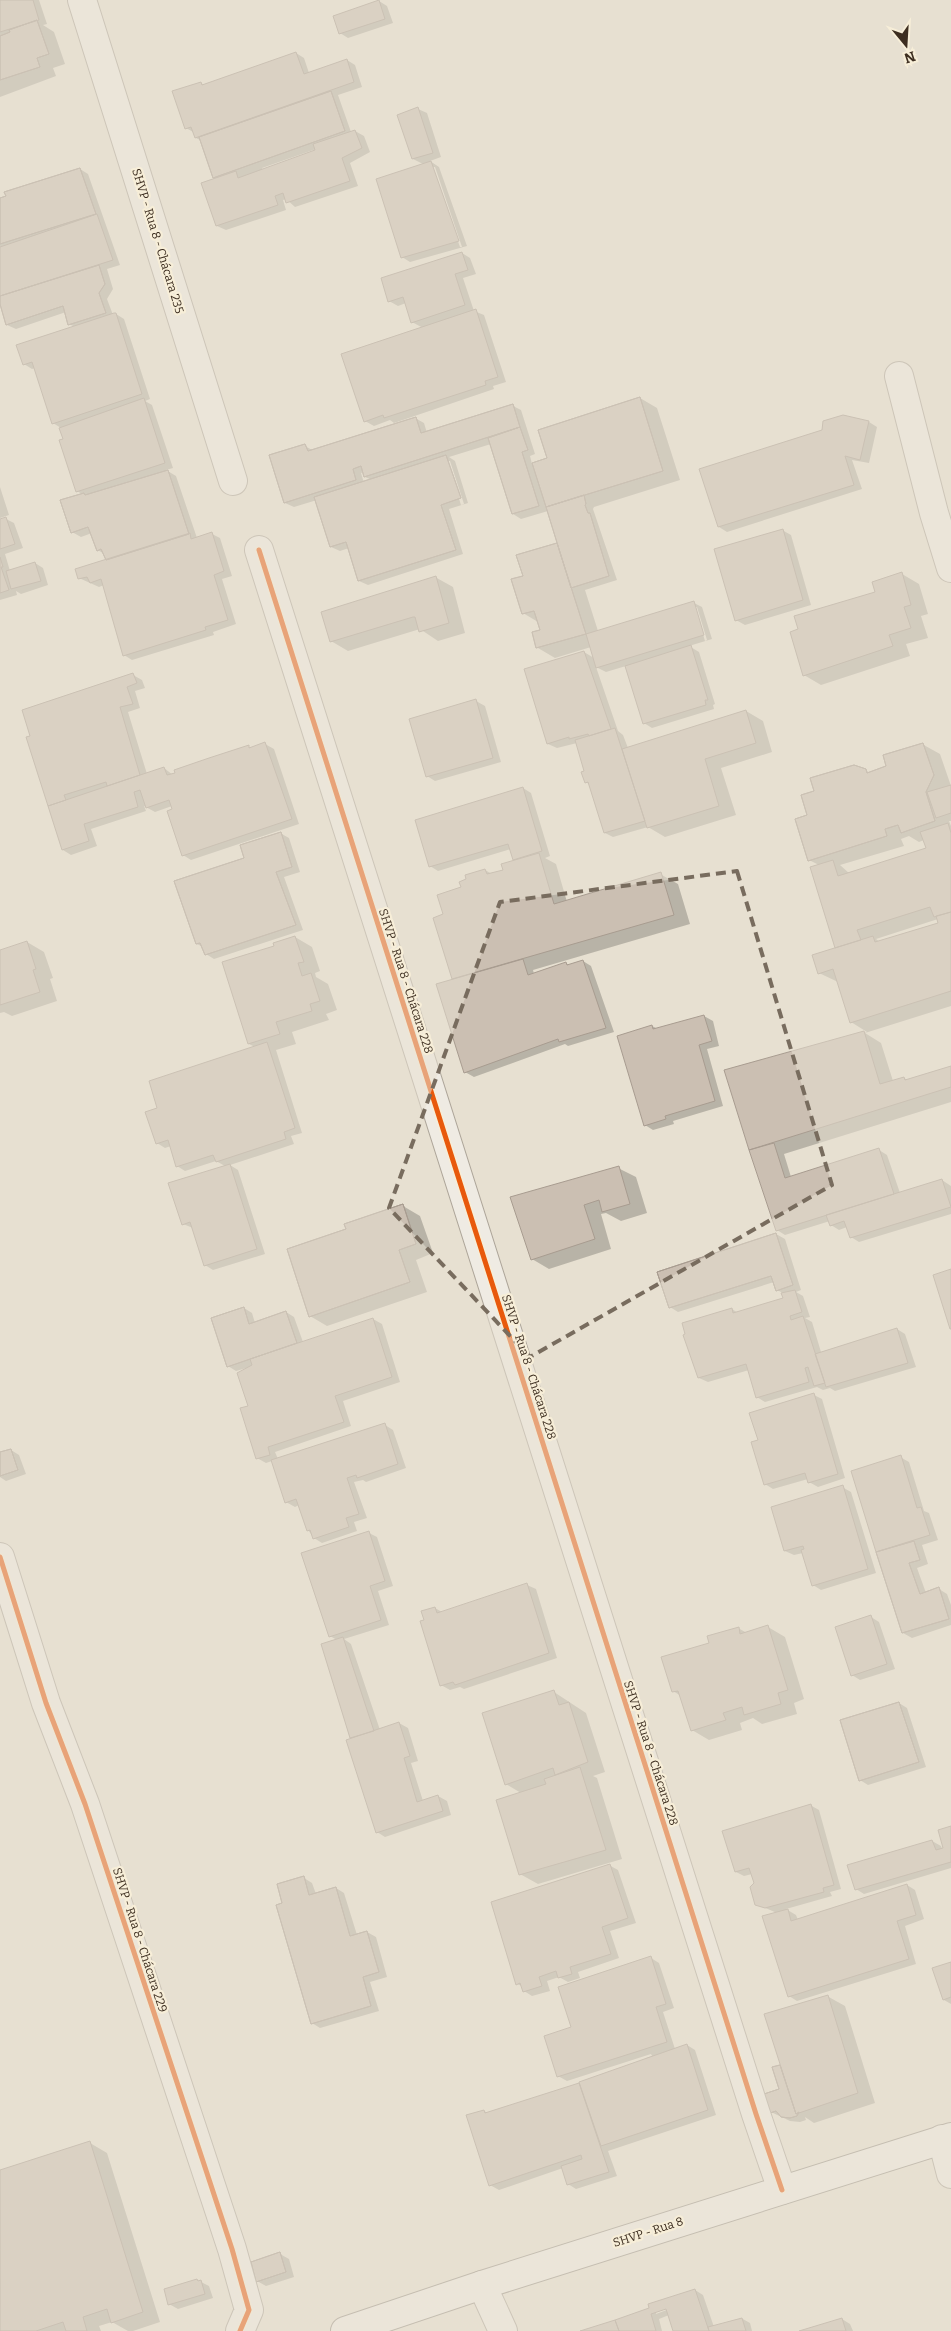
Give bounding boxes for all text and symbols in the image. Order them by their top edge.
north arrow [881,20,931,70]
text: N [902,47,918,67]
street label: SHVP - Rua 8 - Chácara 235 [129,167,187,315]
street label: SHVP - Rua 8 - Chácara 228 [376,907,436,1055]
street label: SHVP - Rua 8 - Chácara 228 [499,1293,559,1441]
street label: SHVP - Rua 8 - Chácara 228 [621,1679,681,1827]
street label: SHVP - Rua 8 - Chácara 229 [110,1866,170,2014]
street label: SHVP - Rua 8 [611,2214,685,2250]

